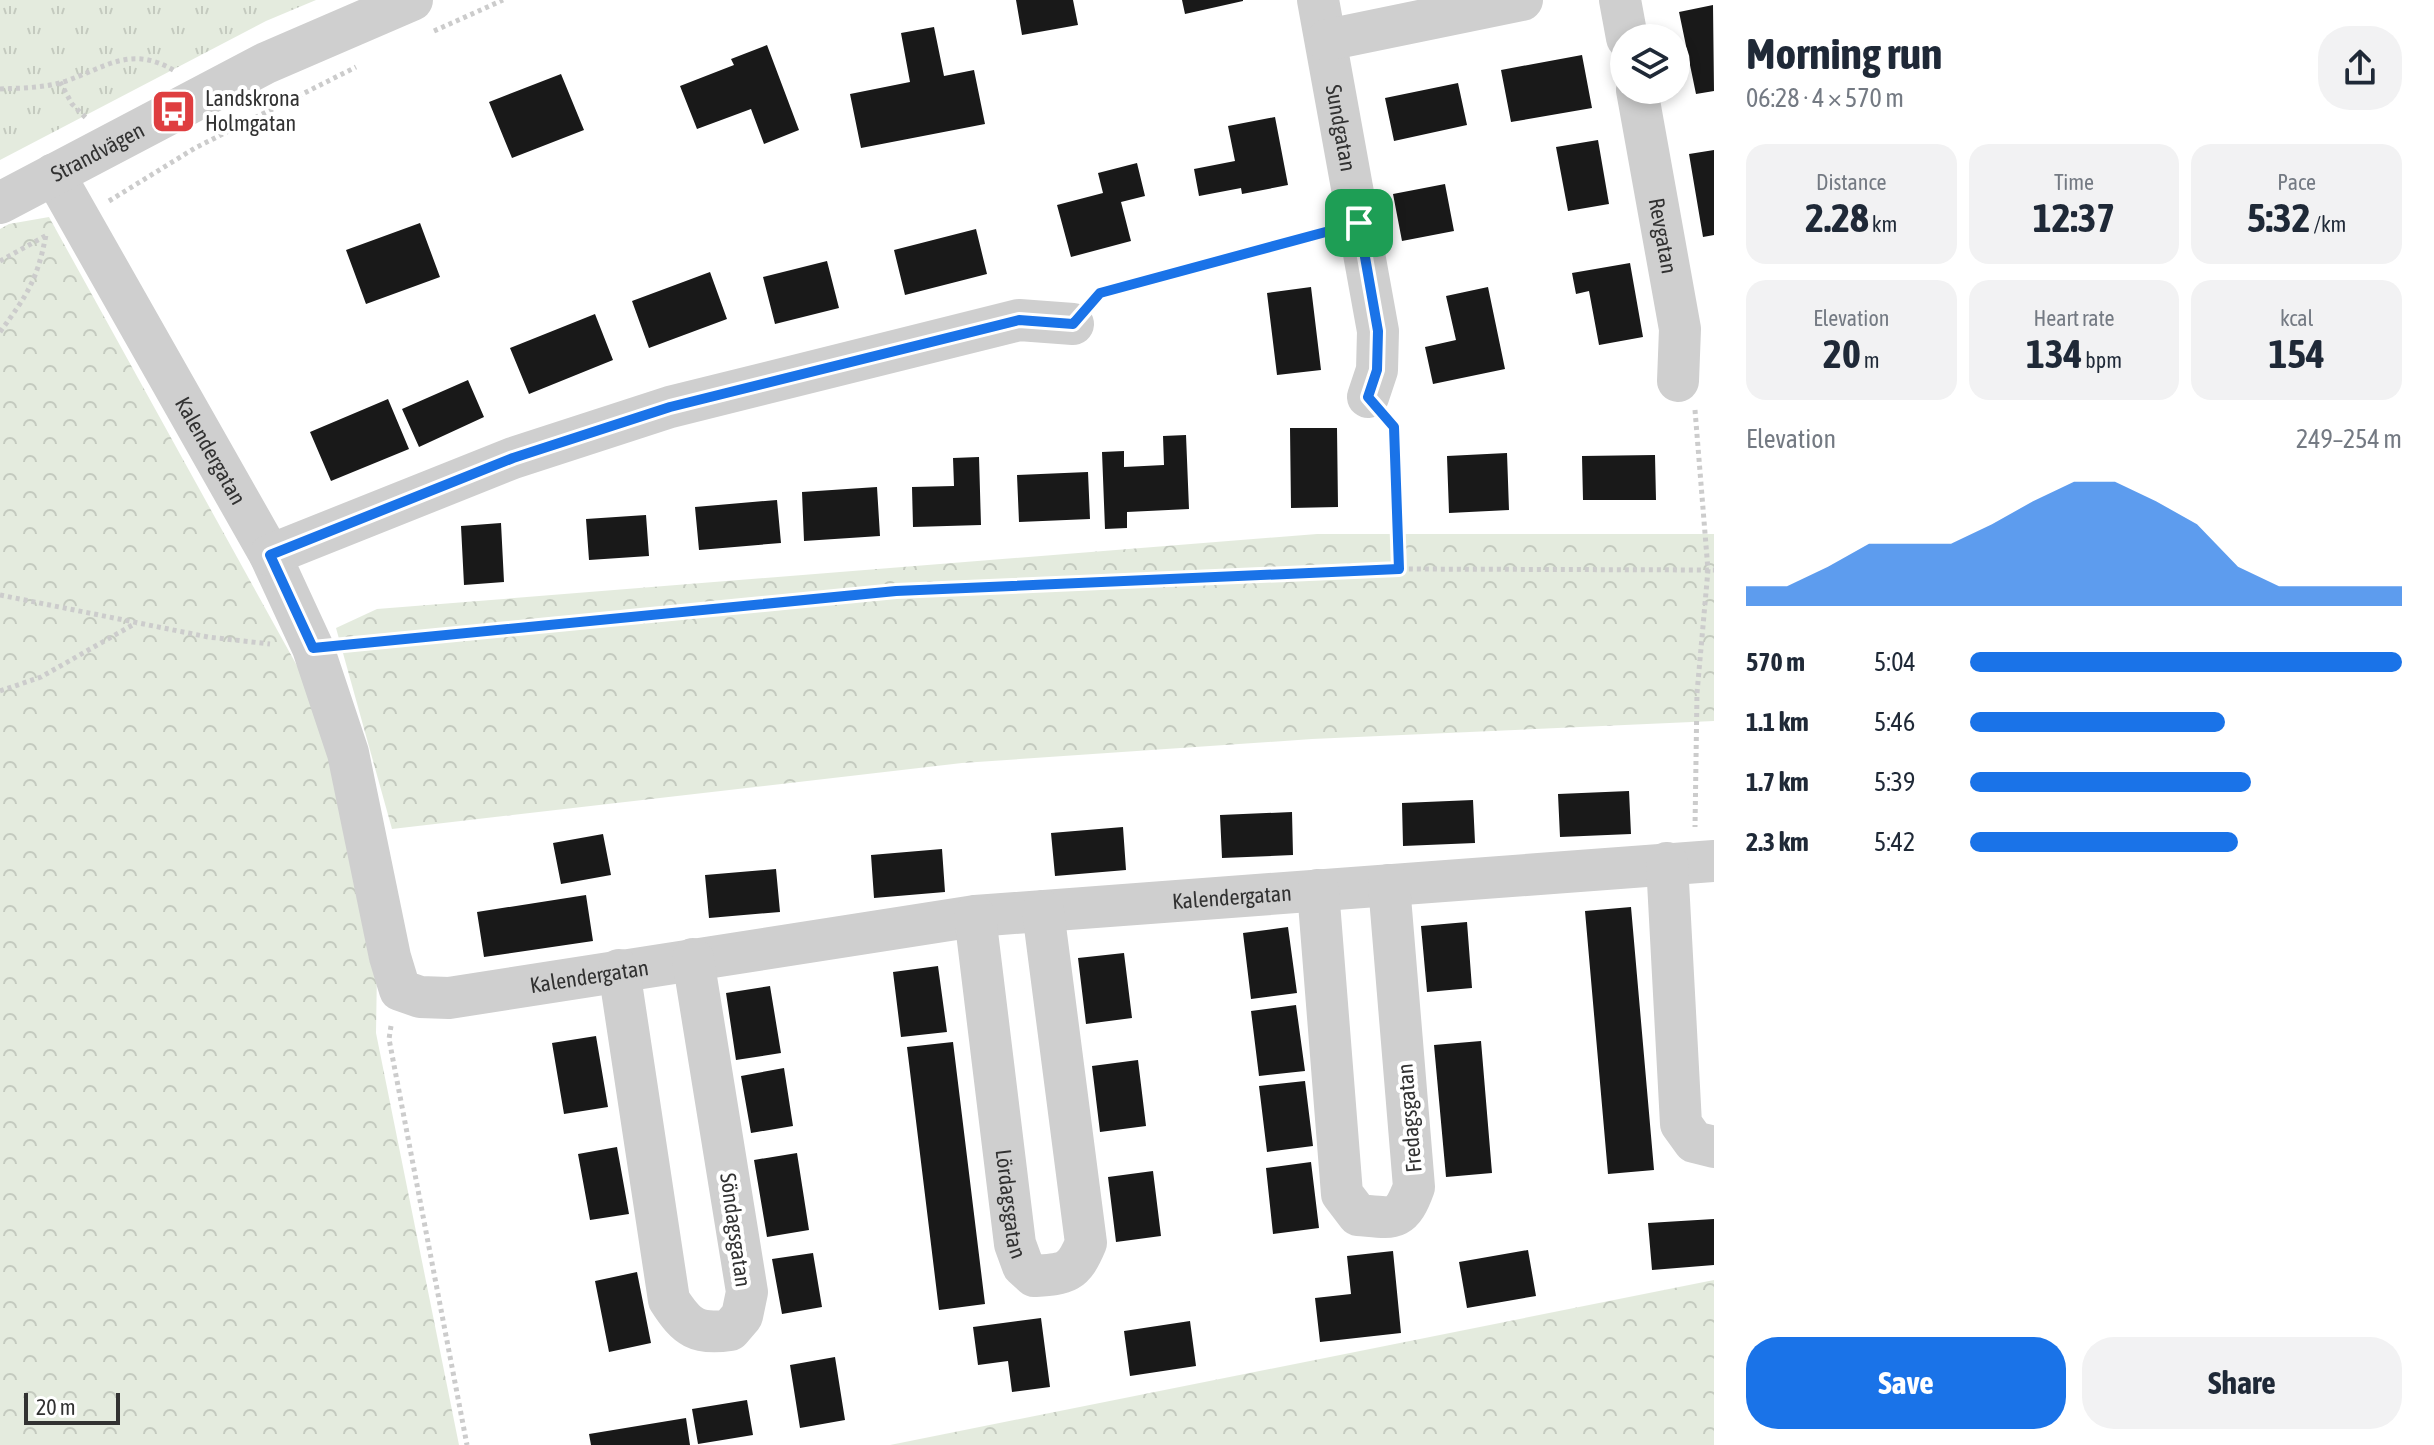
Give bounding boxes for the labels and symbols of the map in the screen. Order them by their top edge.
street label: Sundgatan [1321,83,1362,173]
place label: Landskrona Holmgatan [205,85,300,136]
bus stop icon: Landskrona Holmgatan [150,87,198,135]
street label: Strandvägen [46,117,148,187]
pin [1325,189,1393,257]
street label: Revgatan [1644,196,1683,276]
street label: Kalendergatan [170,392,252,509]
street label: Kalendergatan [1171,879,1292,914]
street label: Kalendergatan [528,954,650,998]
street label: Fredagsgatan [1391,1062,1427,1174]
street label: Lördagsgatan [991,1148,1032,1262]
street label: Söndagsgatan [715,1171,757,1289]
scale bar [24,1389,120,1425]

